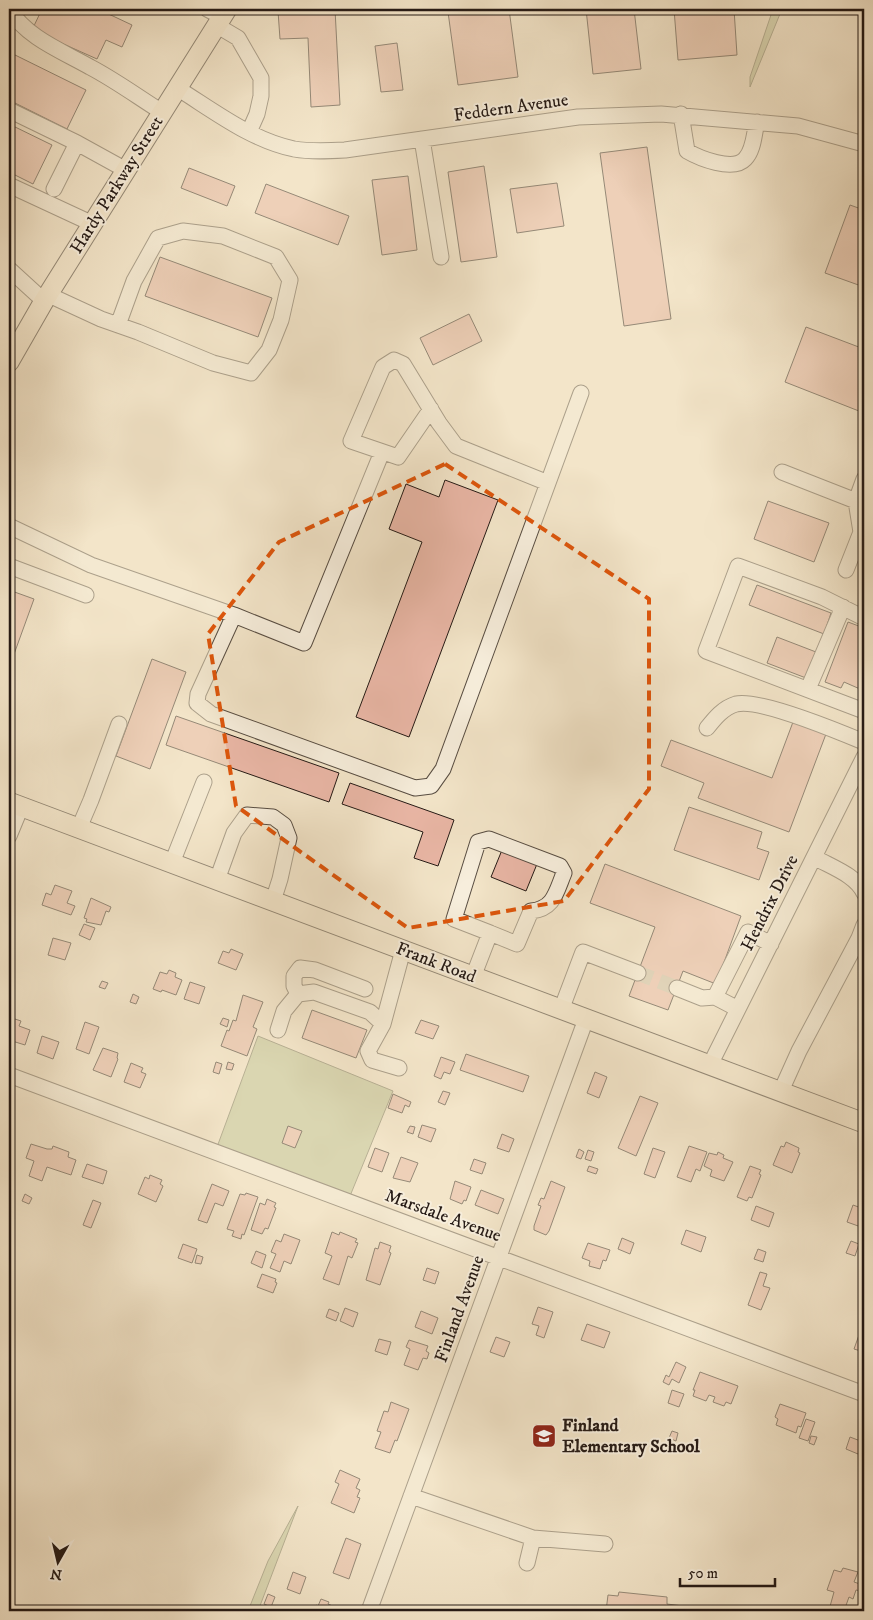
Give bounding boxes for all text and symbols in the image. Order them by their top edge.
street label: Feddern Avenue [452,89,570,127]
street label: Hardy Parkway Street [66,112,168,258]
street label: Hendrix Drive [736,851,804,955]
street label: Frank Road [393,938,479,988]
street label: Marsdale Avenue [382,1185,504,1247]
street label: Finland Avenue [430,1253,490,1365]
place label: Finland Elementary School [562,1415,700,1458]
school or university icon: Finland Elementary School [531,1423,557,1449]
north arrow [32,1538,82,1588]
scale bar [680,1555,776,1587]
text: N [49,1564,63,1584]
text: 50 m [688,1564,718,1583]

